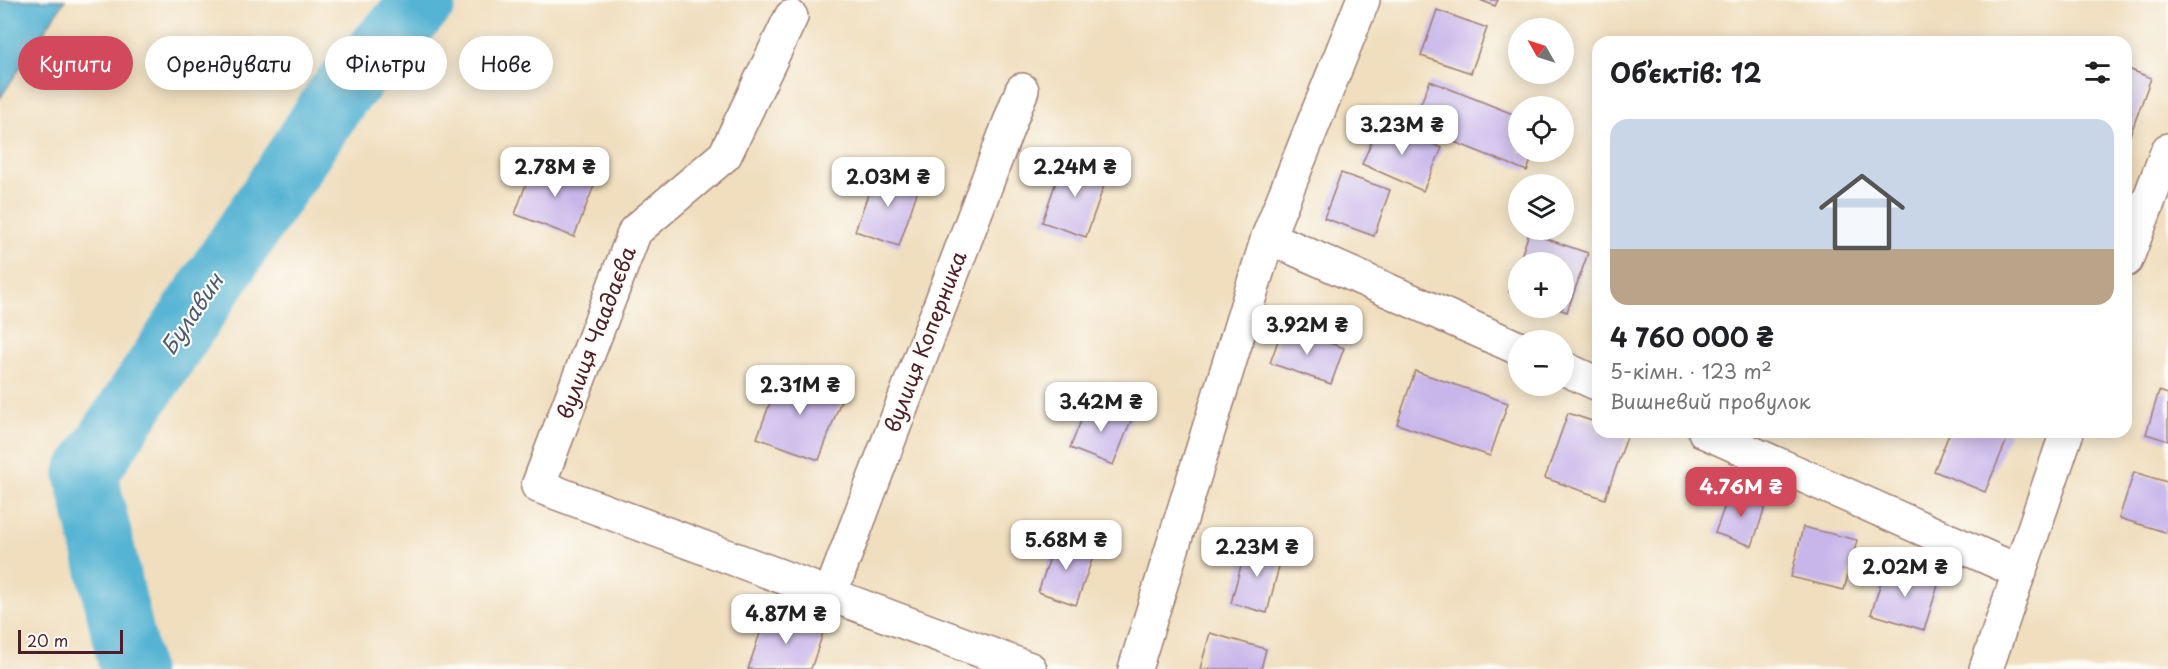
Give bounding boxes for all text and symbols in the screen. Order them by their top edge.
north arrow [1508,18,1574,84]
map controls [1508,18,1574,396]
chip: Купити [18,36,133,90]
chip: Орендувати [145,36,313,90]
chip: Фільтри [325,36,447,90]
chip: Нове [459,36,553,90]
text: Об’єктів: 12 [1610,53,1761,92]
icon: filters [2081,56,2114,89]
button: locate [1508,96,1574,162]
pin: 3.23M ₴ [1347,105,1457,156]
text: 3.23M ₴ [1360,109,1444,139]
pin: 2.78M ₴ [500,147,610,198]
pin: 2.24M ₴ [1020,147,1130,198]
text: 2.78M ₴ [514,151,596,181]
text: 2.24M ₴ [1033,151,1117,181]
pin: 2.03M ₴ [833,157,943,208]
icon: home [1808,158,1916,266]
text: 2.03M ₴ [846,161,930,191]
button: layers [1508,174,1574,240]
street label: вулиця Чаадаєва [547,241,643,423]
street label: вулиця Коперника [875,245,974,437]
button: + [1508,252,1574,318]
water label: Булавин [151,265,231,360]
pin: 3.92M ₴ [1252,305,1362,356]
text: 3.92M ₴ [1266,309,1348,339]
text: 4 760 000 ₴ [1610,317,1774,356]
button: − [1508,330,1574,396]
text: 5-кімн. · 123 m² [1610,356,1772,386]
pin: 2.31M ₴ [745,365,855,416]
text: 2.31M ₴ [760,369,840,399]
pin: 3.42M ₴ [1046,382,1156,433]
text: 3.42M ₴ [1059,386,1143,416]
text: Вишневий провулок [1610,386,1811,416]
pin: 4.76M ₴ [1686,467,1796,518]
text: 4.76M ₴ [1699,471,1783,501]
pin: 5.68M ₴ [1011,520,1121,571]
text: 5.68M ₴ [1025,524,1107,554]
pin: 2.23M ₴ [1202,527,1312,578]
text: 2.23M ₴ [1215,531,1299,561]
pin: 2.02M ₴ [1850,547,1960,598]
text: 2.02M ₴ [1862,551,1948,581]
pin: 4.87M ₴ [731,594,841,645]
text: 4.87M ₴ [745,598,827,628]
scale bar [18,627,123,654]
text: 20 m [27,628,68,652]

